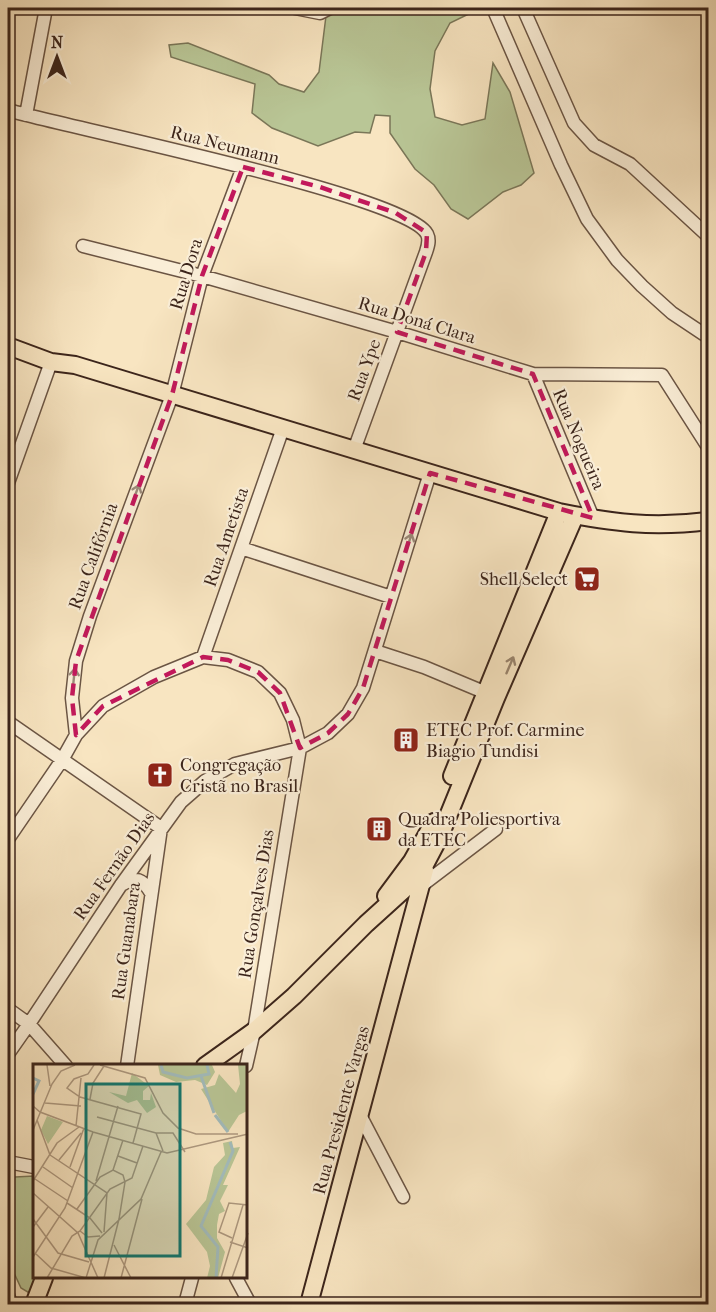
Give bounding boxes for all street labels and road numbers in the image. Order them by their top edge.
street label: Rua Neumann [168,122,282,169]
street label: Rua Dora [166,235,208,313]
street label: Rua Doná Clara [355,293,479,349]
street label: Rua Ype [344,336,385,404]
street label: Rua Nogueira [548,385,610,494]
street label: Rua Ametista [200,484,254,590]
street label: Rua Califórnia [64,499,123,613]
street label: Rua Fernão Dias [69,808,160,924]
street label: Rua Gonçalves Dias [234,828,279,980]
street label: Rua Guanabara [108,880,145,1001]
street label: Rua Presidente Vargas [309,1023,374,1197]

